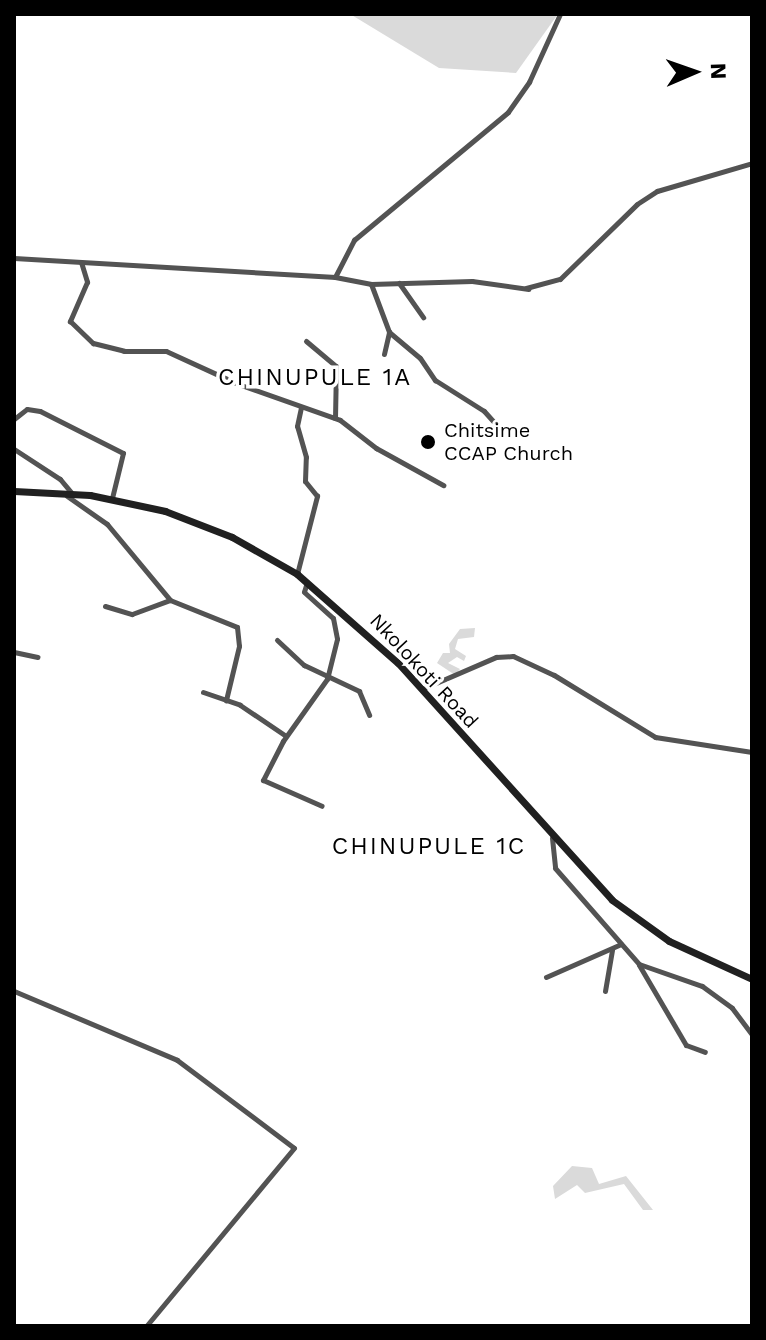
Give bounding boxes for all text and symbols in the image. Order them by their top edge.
north arrow [654,32,734,112]
text: N [706,63,731,80]
district label: CHINUPULE 1A [218,364,412,392]
place label: Chitsime CCAP Church [444,418,574,465]
marker: Chitsime CCAP Church [419,433,437,451]
street label: Nkolokoti Road [365,609,483,733]
district label: CHINUPULE 1C [331,833,527,861]

